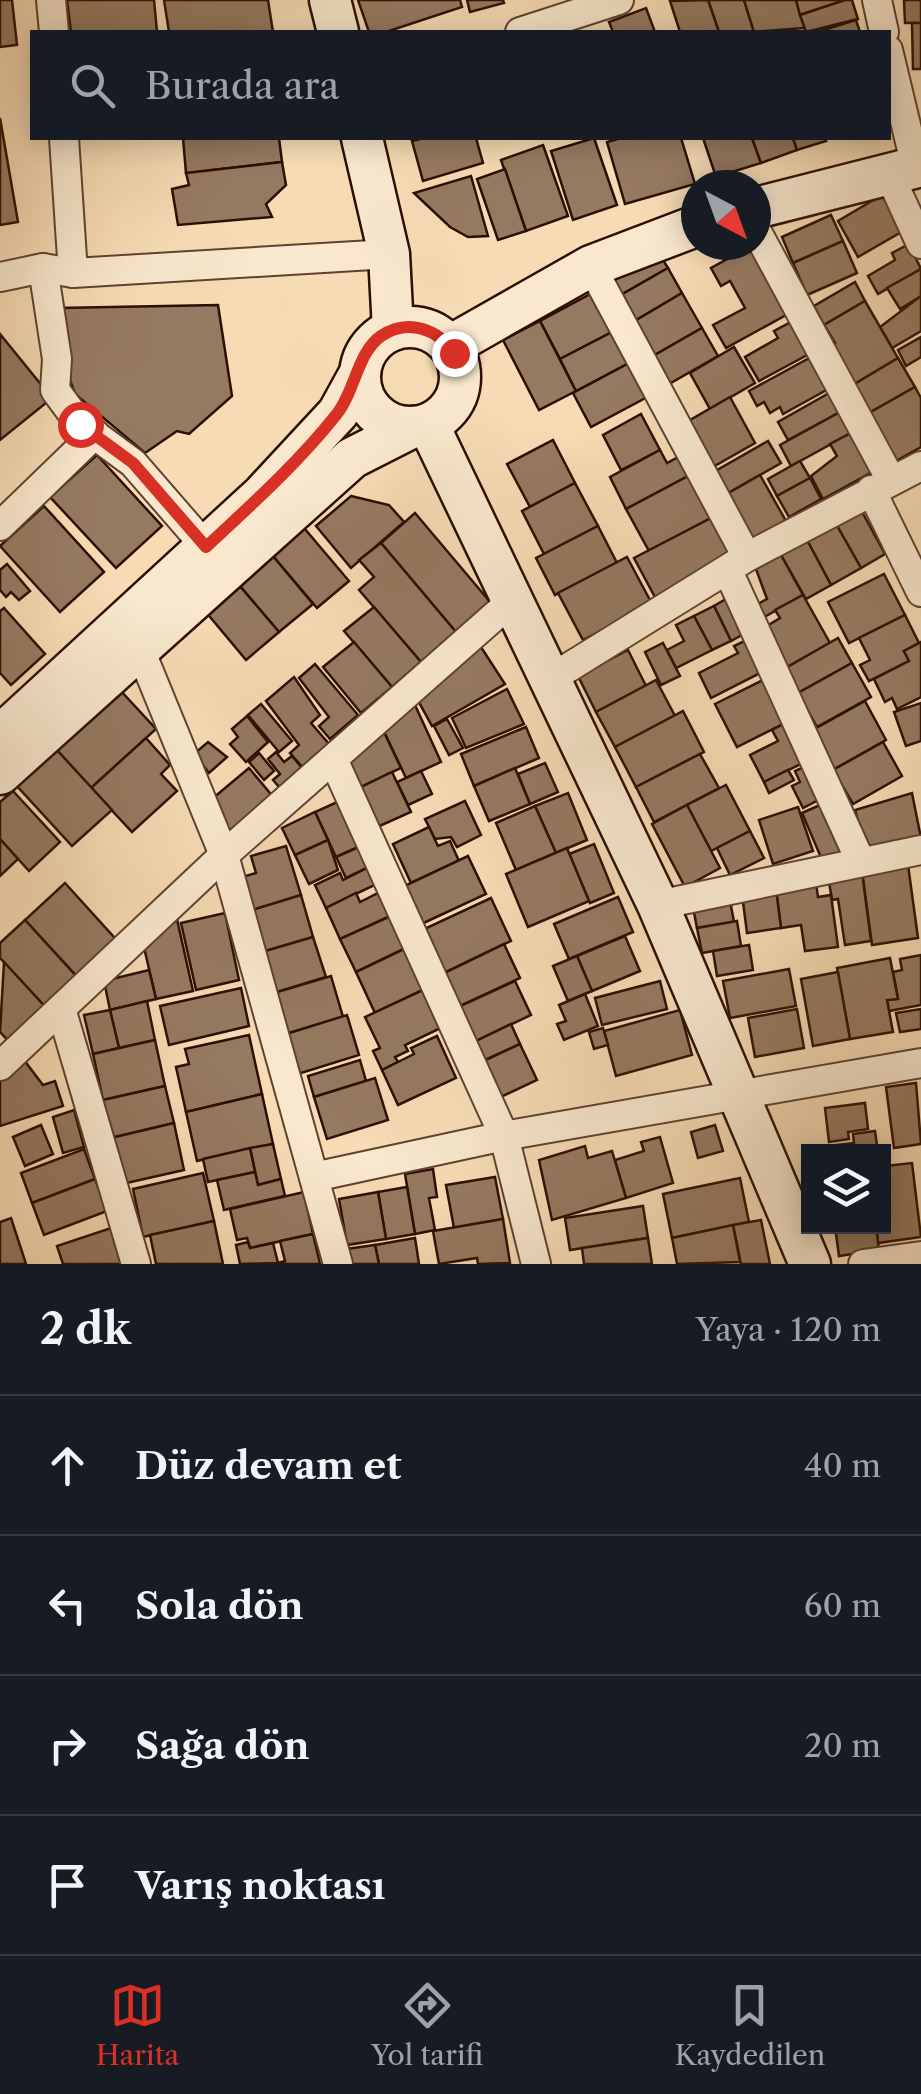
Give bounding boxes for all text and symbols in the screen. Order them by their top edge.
search box [30,30,891,140]
icon: search [65,58,120,113]
text: Burada ara [145,62,340,109]
north arrow [681,170,771,260]
route end [432,331,478,377]
route start [58,402,104,448]
map controls [801,1144,891,1234]
button: layers [801,1144,891,1234]
text: 2 dk [40,1303,131,1355]
text: Yaya · 120 m [695,1310,881,1349]
icon: ahead [40,1438,95,1493]
text: Düz devam et [135,1442,401,1489]
text: 40 m [804,1446,881,1485]
icon: left [40,1578,95,1633]
text: Sola dön [135,1582,303,1629]
text: 60 m [804,1586,881,1625]
icon: right [40,1718,95,1773]
text: Sağa dön [135,1722,310,1769]
text: 20 m [804,1726,881,1765]
icon: arrive [40,1858,95,1913]
text: Varış noktası [135,1862,385,1909]
tab: Harita [96,1978,179,2072]
tab: Yol tarifi [371,1978,483,2072]
tab: Kaydedilen [675,1978,825,2072]

